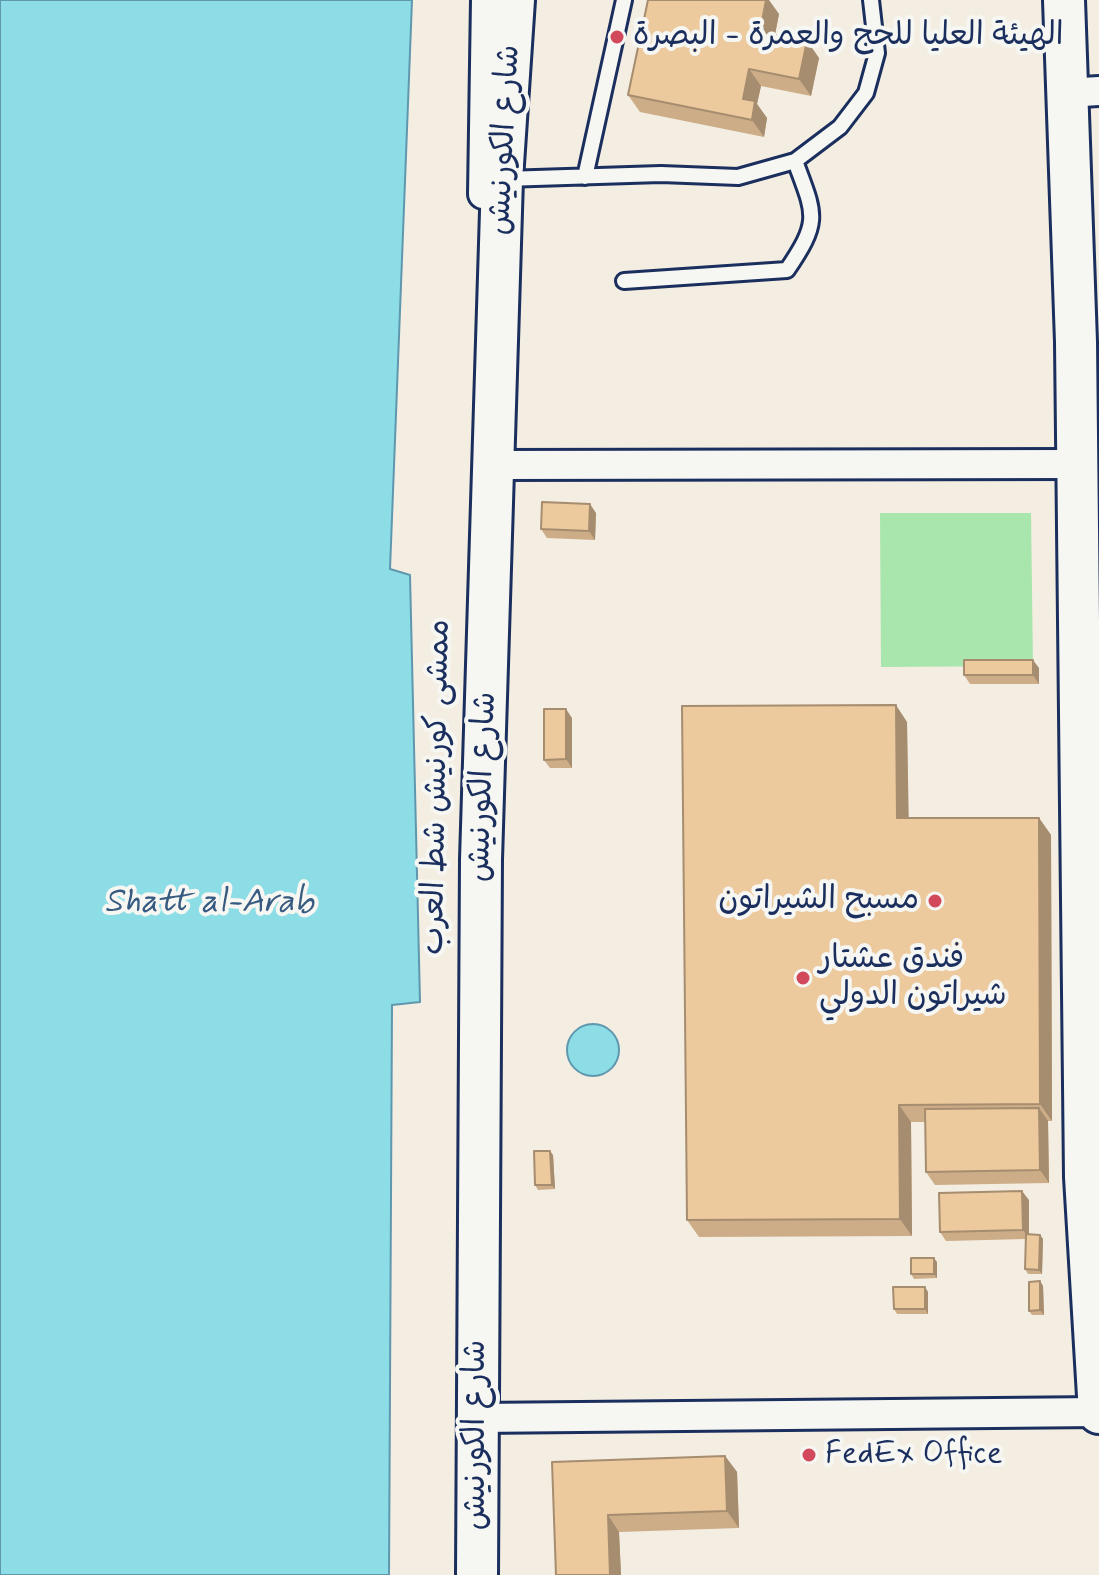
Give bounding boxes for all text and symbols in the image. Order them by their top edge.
place label: الهيئة العليا للحج والعمرة - البصرة [633,18,1064,56]
marker: الهيئة العليا للحج والعمرة - البصرة [608,28,626,46]
street label: شارع الكورنيش [482,44,530,236]
street label: ممشى كورنيش شط العرب [416,619,460,955]
street label: شارع الكورنيش [461,691,507,883]
place label: مسبح الشيراتون [718,882,919,920]
water label: Shatt al-Arab [104,884,314,924]
marker: مسبح الشيراتون [926,892,944,910]
place label: فندق عشتار شيراتون الدولي [819,941,1007,1016]
marker: فندق عشتار شيراتون الدولي [794,969,812,987]
street label: شارع الكورنيش [458,1340,496,1530]
place label: FedEx Office [825,1436,1002,1474]
marker: FedEx Office [800,1446,818,1464]

